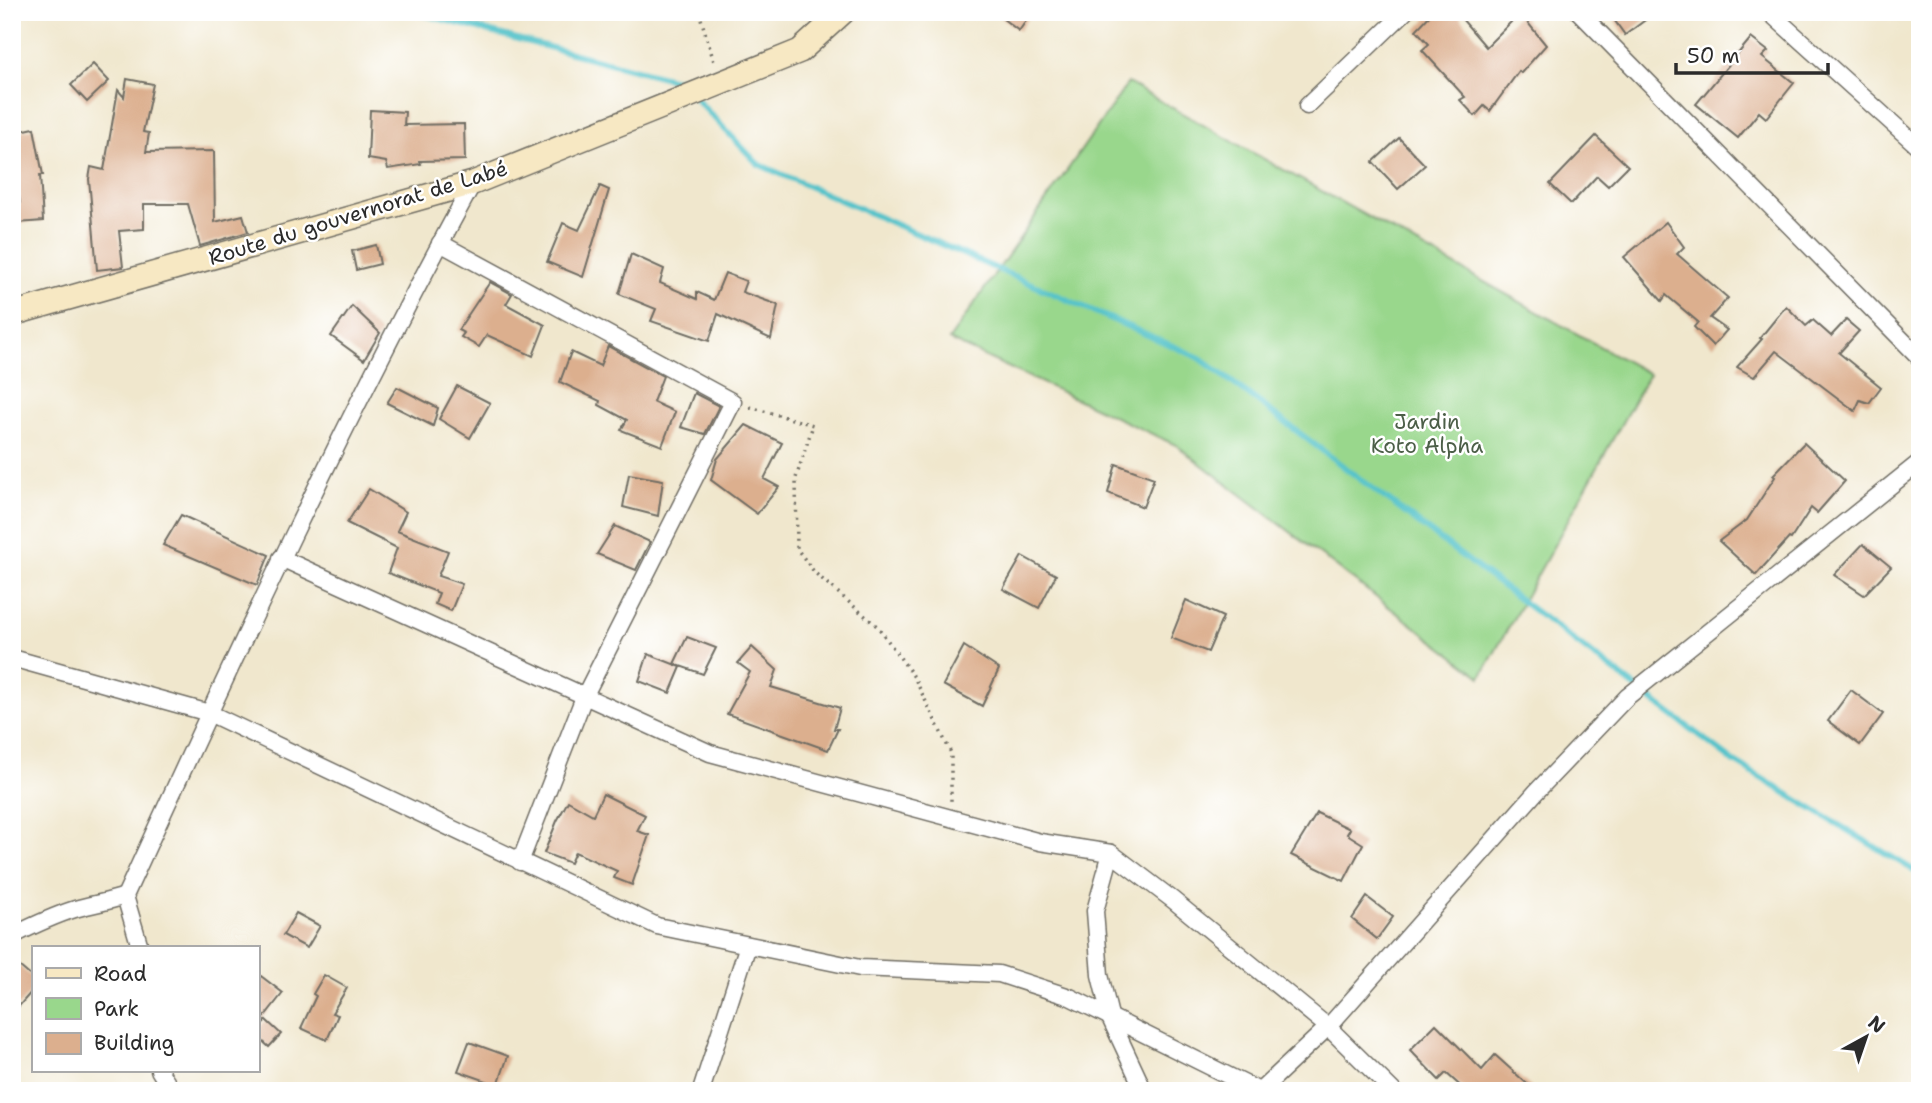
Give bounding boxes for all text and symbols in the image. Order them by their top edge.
scale bar [1676,32,1829,76]
text: 50 m [1687,42,1740,70]
street label: Route du gouvernorat de Labé [205,154,511,272]
park label: Jardin Koto Alpha [1371,408,1483,460]
legend [32,946,259,1072]
text: Road [94,960,147,988]
text: Park [94,995,139,1023]
north arrow [1830,1002,1900,1072]
text: N [1863,1010,1890,1039]
text: Building [94,1029,174,1057]

